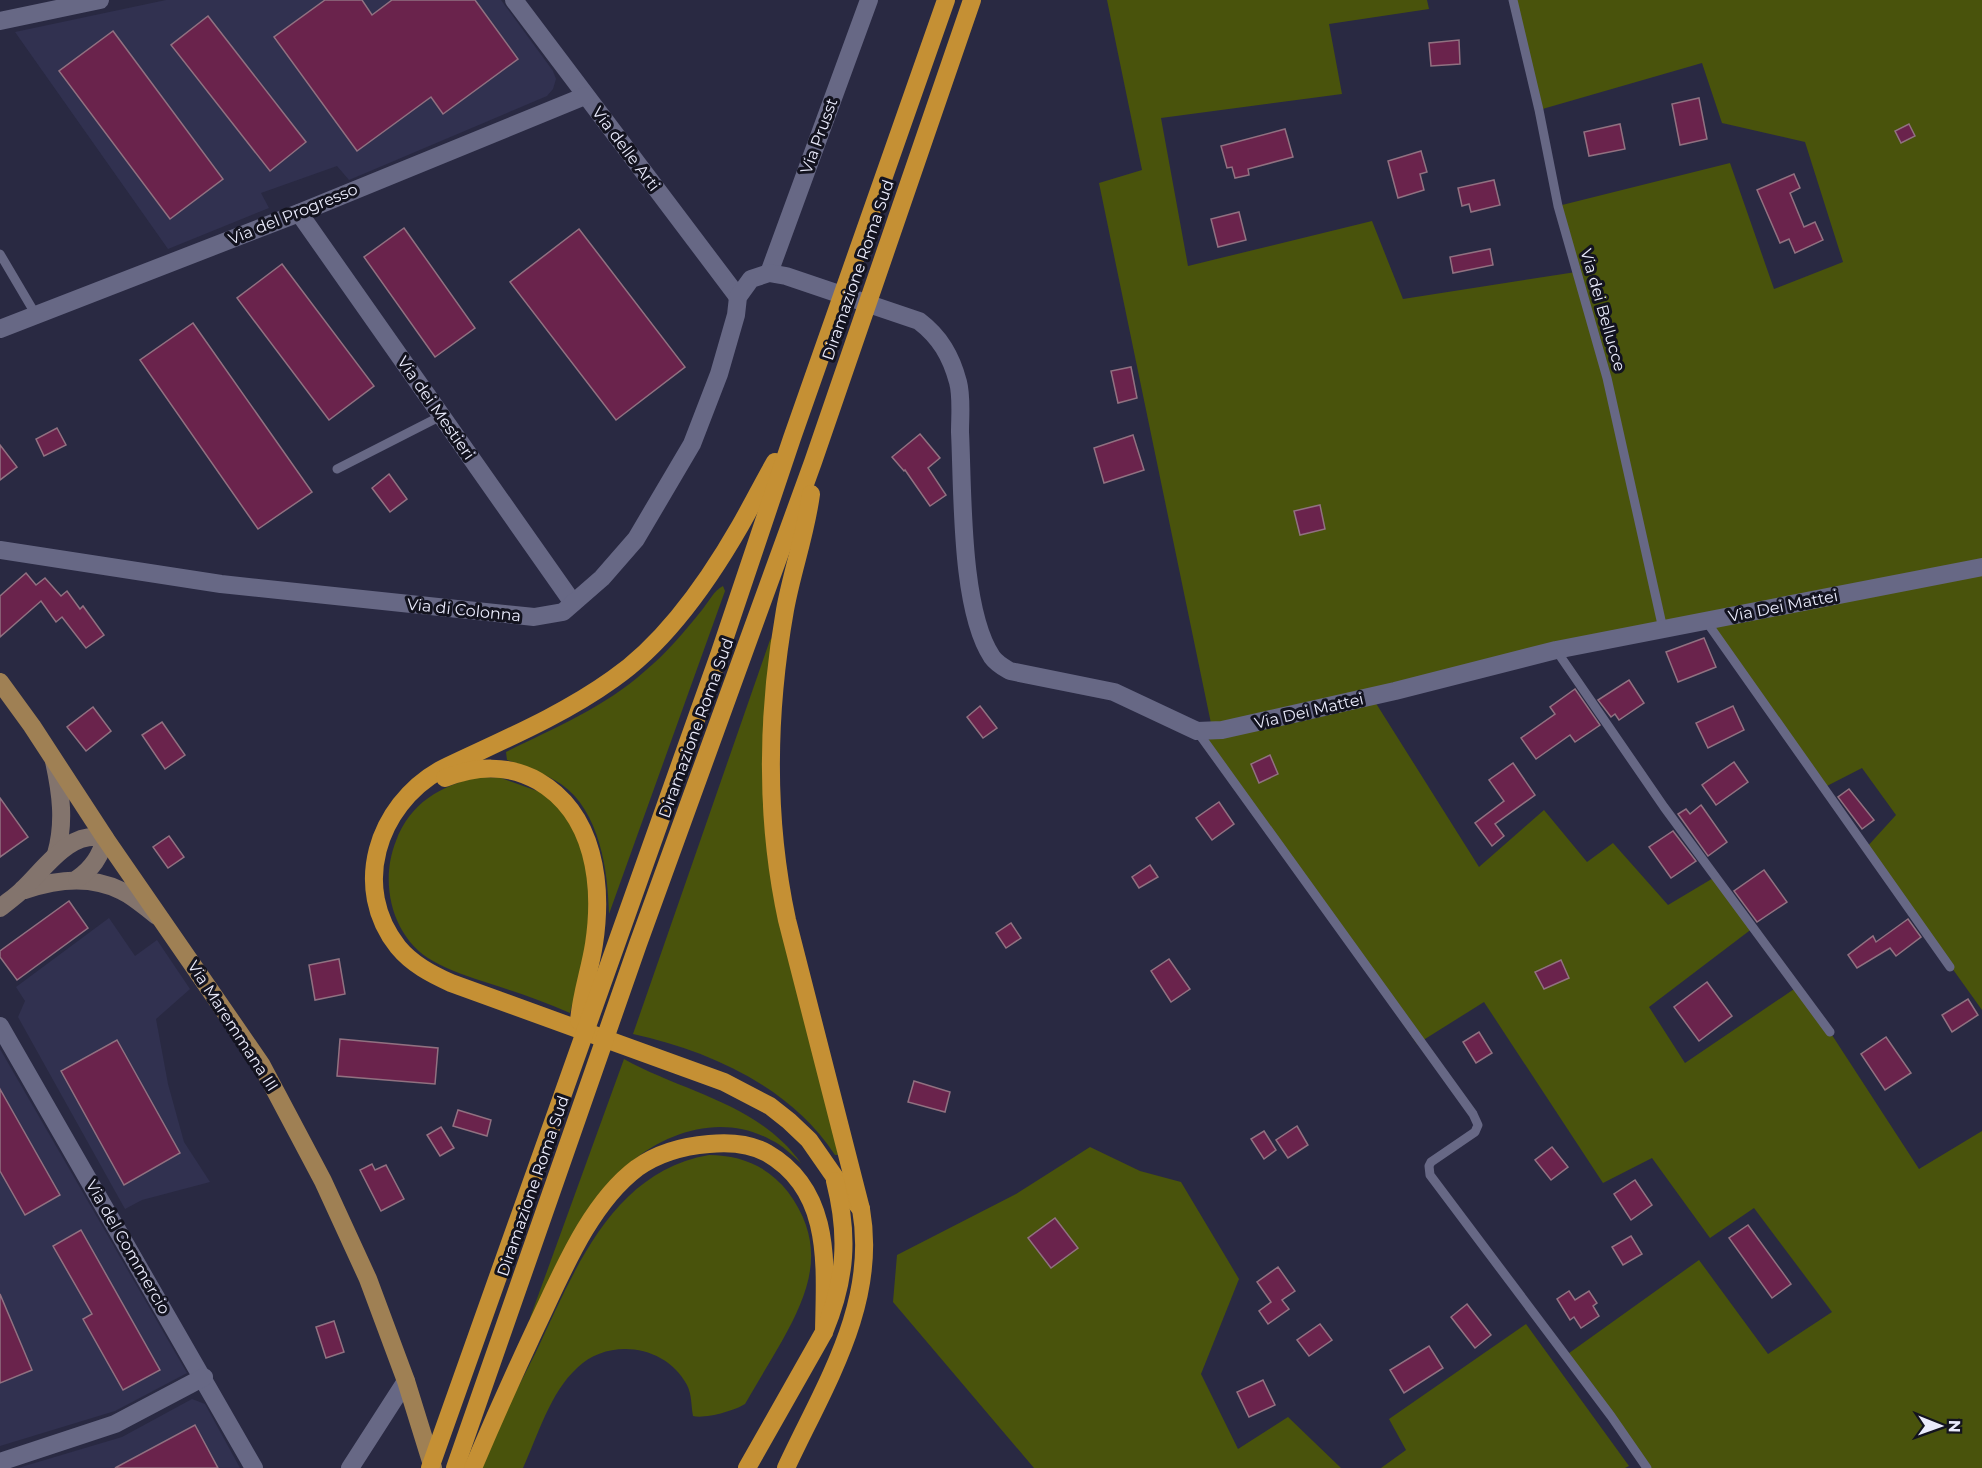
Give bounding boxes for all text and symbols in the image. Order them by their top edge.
street label: Via Prusst [797,95,842,176]
street label: Via delle Arti [588,103,664,195]
street label: Diramazione Roma Sud [818,177,898,363]
street label: Via del Progresso [226,179,360,249]
street label: Via dei Bellucce [1576,247,1630,373]
street label: Via dei Mestieri [393,353,479,463]
street label: Via Dei Mattei [1727,586,1839,626]
street label: Via di Colonna [406,595,522,625]
street label: Diramazione Roma Sud [655,635,737,821]
street label: Via Dei Mattei [1253,689,1365,733]
street label: Via Maremmana III [184,957,282,1095]
street label: Diramazione Roma Sud [493,1093,573,1279]
street label: Via del Commercio [82,1176,174,1318]
north arrow [1910,1396,1970,1456]
text: N [1945,1420,1964,1433]

